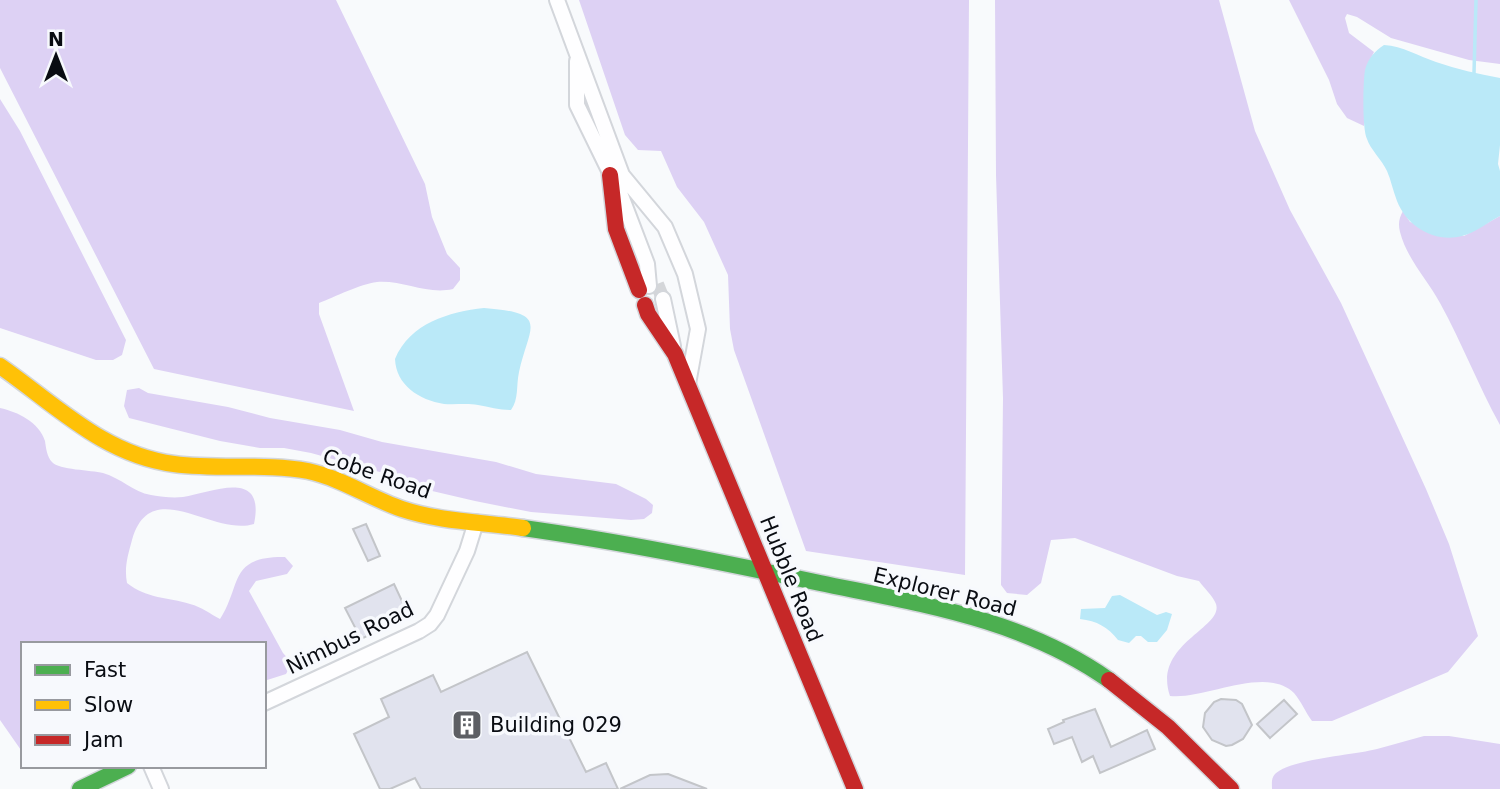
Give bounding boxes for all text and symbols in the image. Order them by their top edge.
north arrow [21,21,91,91]
text: N [48,28,64,50]
street label: Cobe Road [320,444,434,504]
street label: Hubble Road [755,512,827,646]
street label: Explorer Road [871,563,1019,621]
street label: Nimbus Road [282,597,418,679]
legend [21,642,266,768]
text: Fast [84,658,126,682]
text: Slow [84,693,133,717]
building icon: Building 029 [450,708,484,742]
place label: Building 029 [490,713,622,737]
text: Jam [82,728,124,752]

